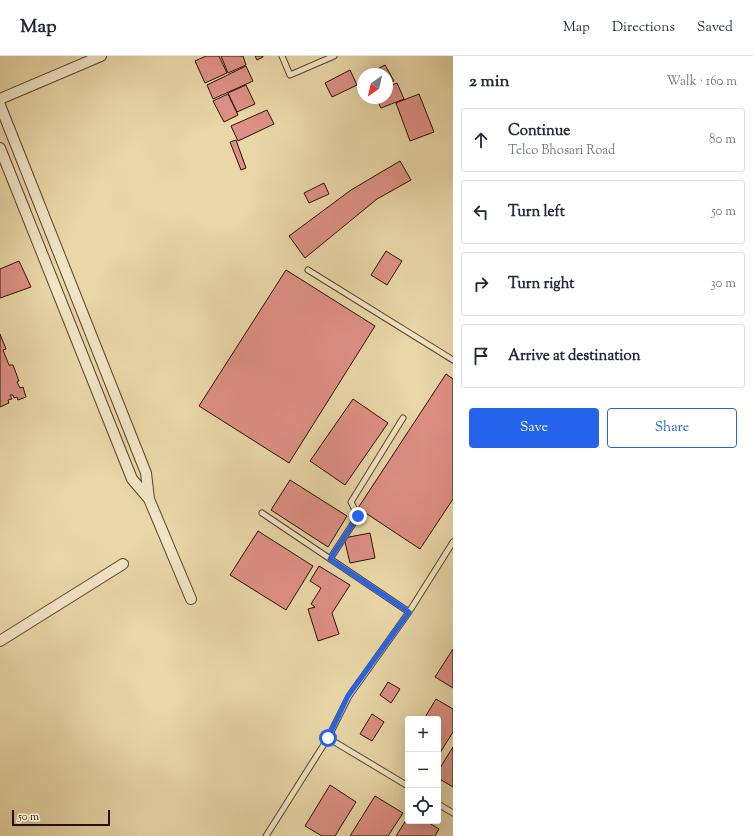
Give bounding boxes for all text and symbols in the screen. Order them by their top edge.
text: Map [20,14,57,41]
text: Map [563,18,590,38]
text: Directions [612,18,675,38]
text: Saved [697,18,733,38]
north arrow [357,68,393,104]
text: 2 min [469,70,510,94]
text: Walk · 160 m [666,73,737,91]
text: Continue [508,121,570,142]
icon: ahead [470,129,492,151]
text: 80 m [709,131,736,149]
text: Telco Bhosari Road [508,142,615,160]
icon: left [470,201,492,223]
text: Turn left [508,202,565,223]
text: 50 m [711,203,736,221]
icon: right [470,273,492,295]
text: Turn right [508,274,574,295]
text: 30 m [710,275,736,293]
icon: arrive [470,345,492,367]
text: Arrive at destination [508,346,641,367]
button: Save [469,408,599,448]
button: Share [607,408,737,448]
route end [349,507,367,525]
map controls [405,716,441,824]
button: + [405,716,441,752]
route start [319,729,337,747]
button: − [405,752,441,788]
button: locate [405,788,441,824]
scale bar [12,808,110,827]
text: 50 m [18,809,39,825]

